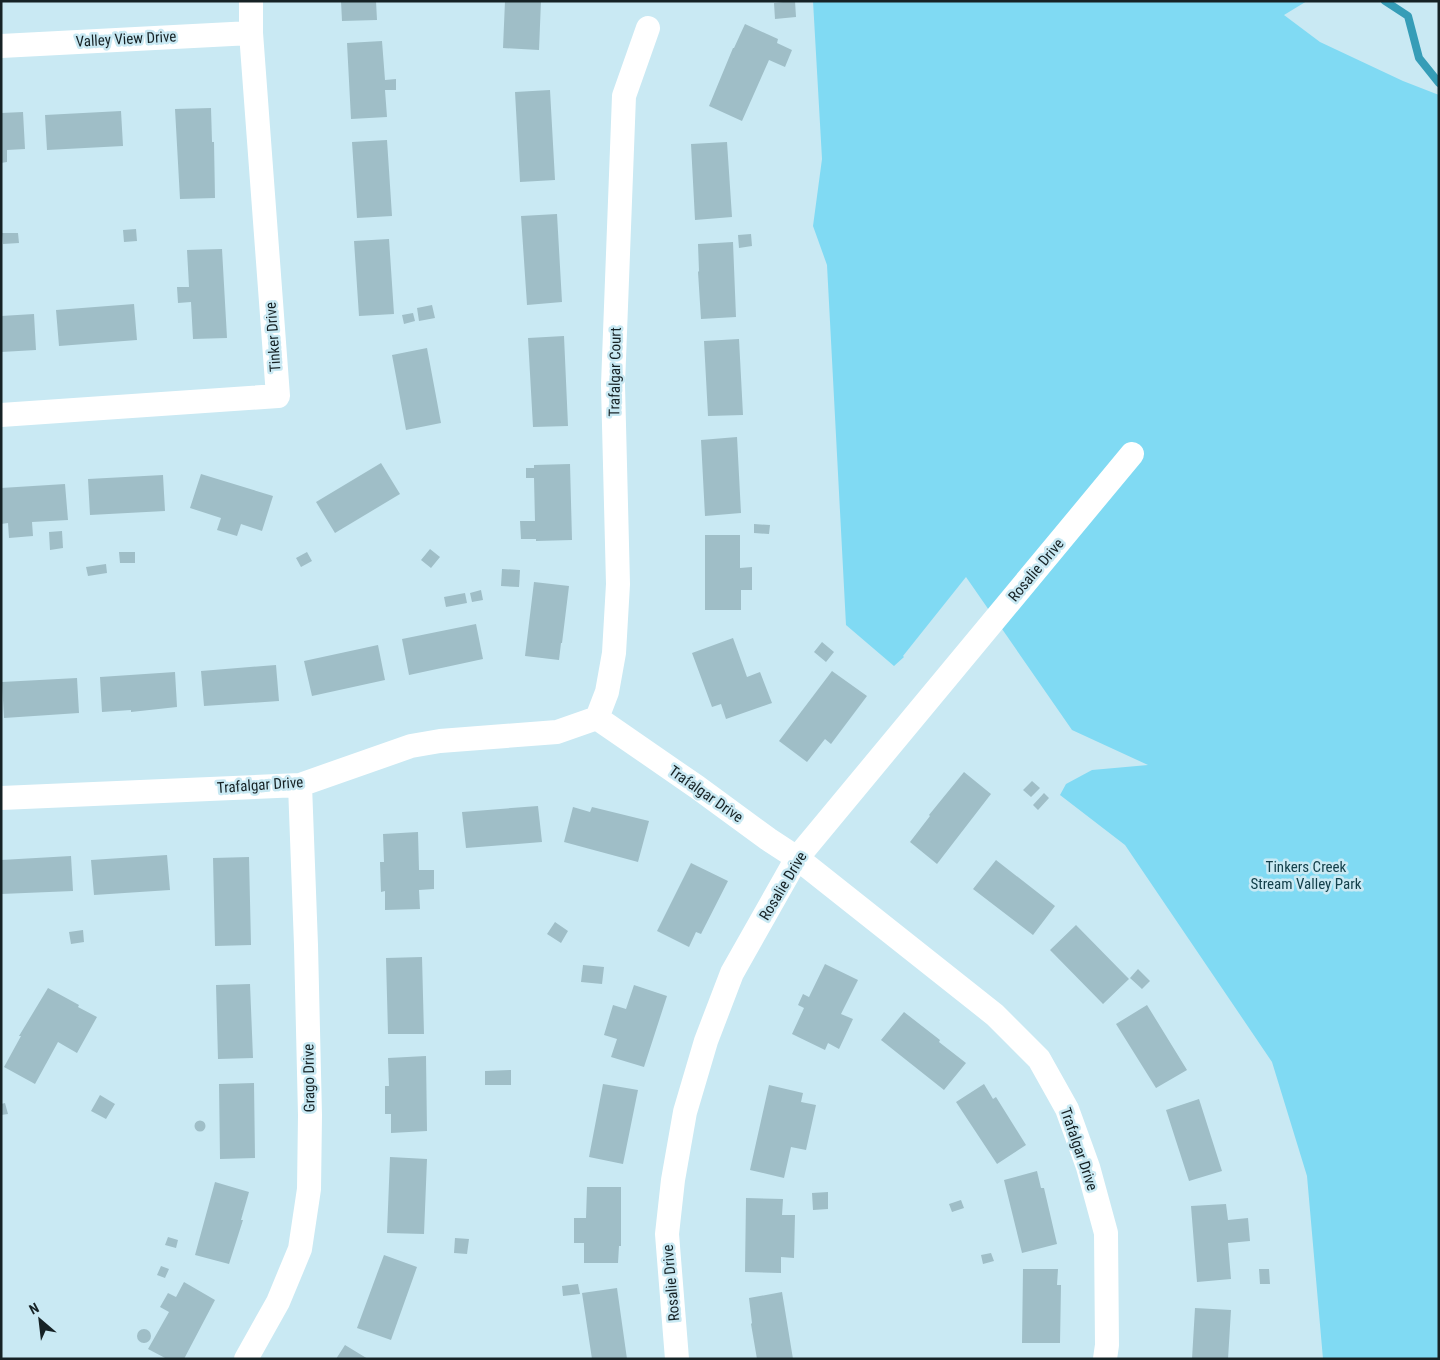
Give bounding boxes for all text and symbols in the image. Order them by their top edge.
street label: Valley View Drive [75,27,177,51]
street label: Tinker Drive [262,301,284,373]
street label: Trafalgar Court [605,327,625,417]
street label: Rosalie Drive [1004,535,1068,605]
street label: Trafalgar Drive [665,762,747,826]
street label: Trafalgar Drive [216,773,304,797]
street label: Rosalie Drive [756,848,810,924]
park label: Tinkers Creek Stream Valley Park [1250,858,1362,893]
street label: Grago Drive [299,1044,319,1112]
street label: Trafalgar Drive [1056,1105,1102,1193]
street label: Rosalie Drive [659,1244,683,1322]
north arrow [15,1295,65,1345]
text: N [26,1299,41,1318]

